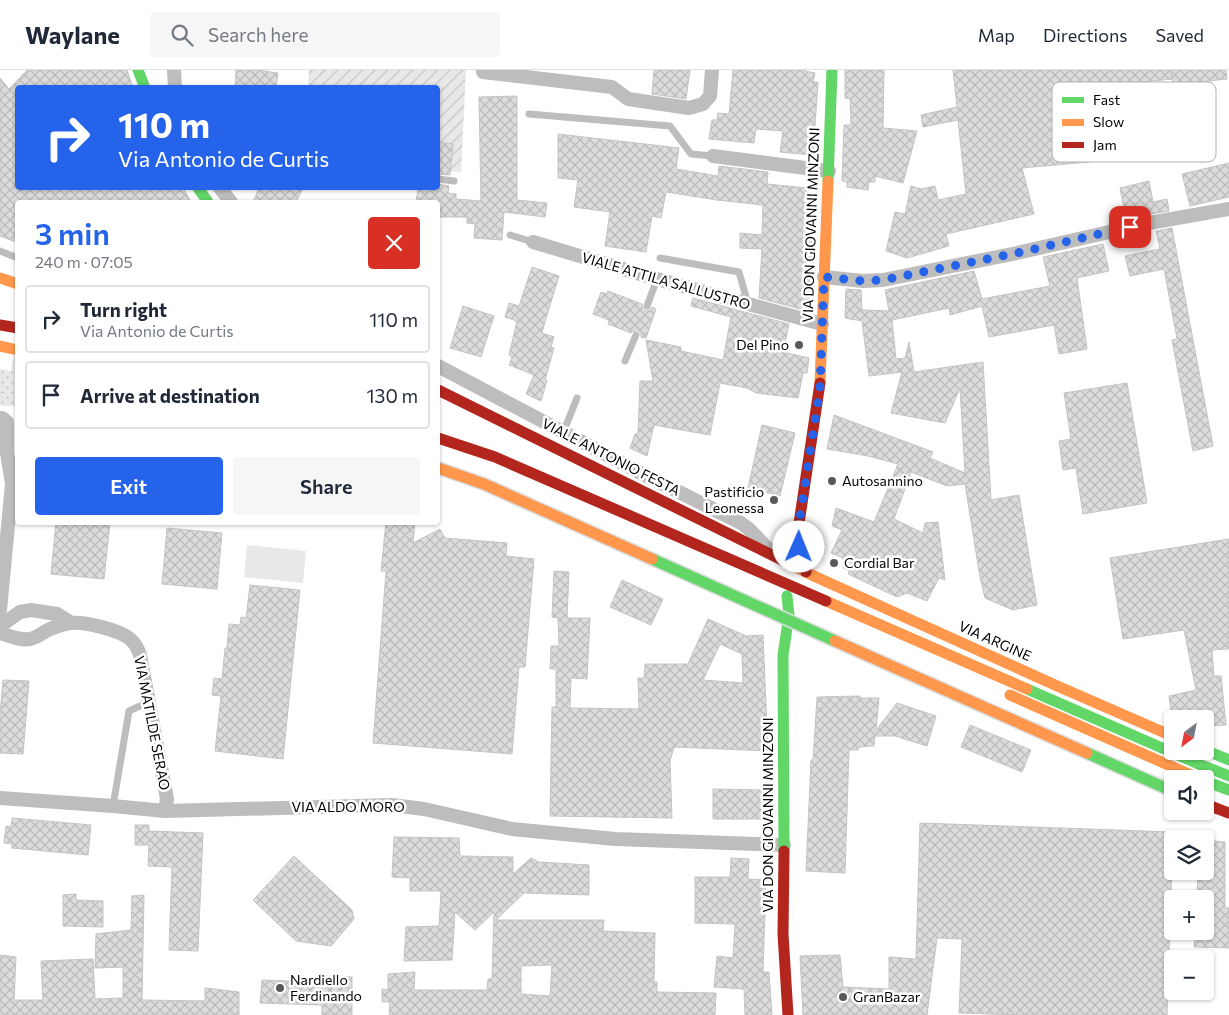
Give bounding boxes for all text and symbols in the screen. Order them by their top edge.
search box [150,12,500,57]
text: Waylane [25,20,120,49]
icon: search [168,21,196,49]
text: Search here [208,23,308,46]
text: Map [978,24,1015,46]
text: Directions [1043,24,1127,46]
text: Saved [1155,24,1204,46]
legend [1052,82,1216,162]
text: Fast [1093,91,1120,108]
text: 110 m [118,102,210,145]
icon: right [35,105,100,170]
text: Slow [1093,113,1124,130]
street label: VIA DON GIOVANNI MINZONI [799,127,822,323]
text: Jam [1093,136,1117,153]
text: Via Antonio de Curtis [118,145,329,172]
pin [1109,206,1151,248]
icon: arrive [1116,213,1144,241]
text: 3 min [35,214,110,251]
button: close [368,217,420,269]
street label: VIALE ATTILA SALLUSTRO [580,248,752,313]
text: 240 m · 07:05 [35,252,133,271]
text: Turn right [80,298,167,321]
icon: right [37,305,65,333]
text: 110 m [369,308,418,331]
text: Via Antonio de Curtis [80,321,234,340]
place label: Del Pino [736,336,789,353]
marker: Del Pino [793,339,805,351]
icon: arrive [37,381,65,409]
text: Arrive at destination [80,384,260,407]
text: 130 m [366,384,418,407]
street label: VIALE ANTONIO FESTA [539,414,683,499]
button: Exit [35,457,223,515]
button: Share [233,457,420,515]
place label: Autosannino [842,472,923,489]
marker: Autosannino [826,475,838,487]
place label: Pastificio Leonessa [704,483,764,516]
marker: Pastificio Leonessa [768,494,780,506]
position arrow [772,520,824,572]
place label: Cordial Bar [844,554,915,571]
marker: Cordial Bar [828,557,840,569]
street label: VIA ARGINE [956,617,1034,664]
street label: VIA MATILDE SERAO [131,654,174,792]
north arrow [1164,710,1214,760]
map controls [1164,710,1214,1000]
street label: VIA DON GIOVANNI MINZONI [759,717,776,913]
button: sound [1164,770,1214,820]
street label: VIA ALDO MORO [291,798,405,815]
button: layers [1164,830,1214,880]
button: + [1164,890,1214,940]
button: − [1164,950,1214,1000]
place label: Nardiello Ferdinando [290,971,362,1004]
marker: Nardiello Ferdinando [274,982,286,994]
place label: GranBazar [853,988,921,1005]
marker: GranBazar [837,991,849,1003]

